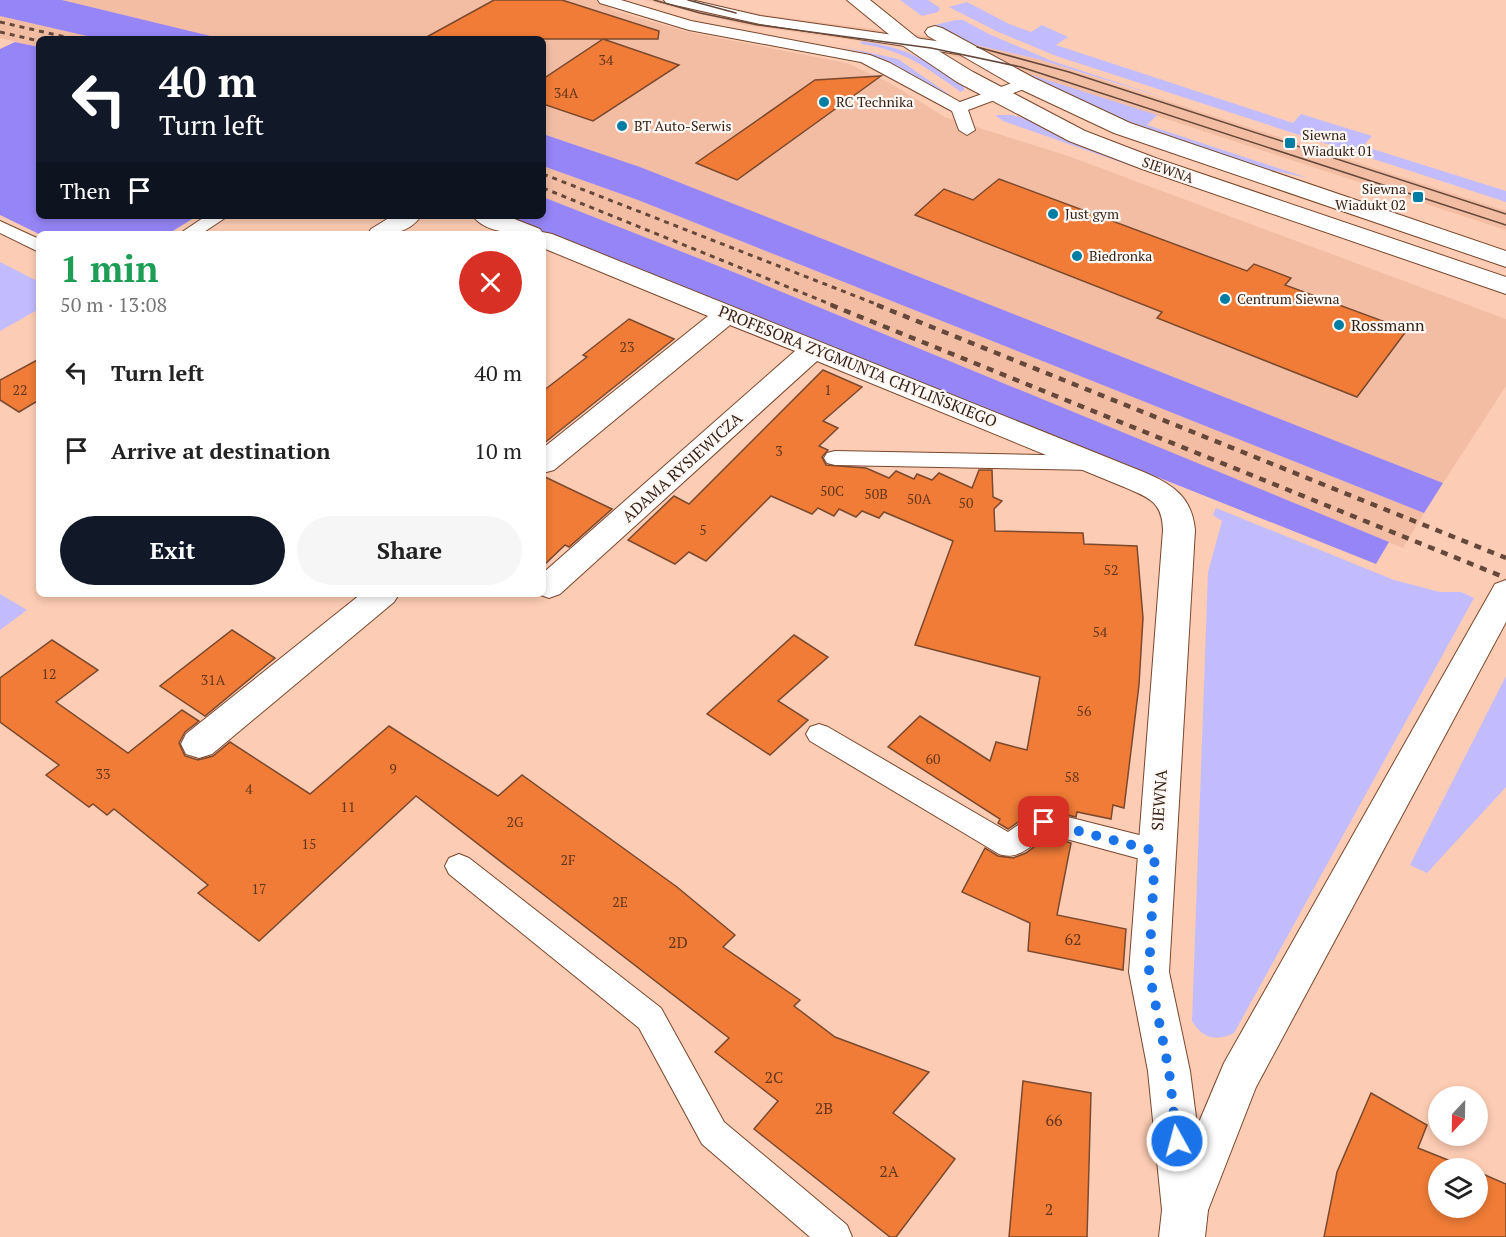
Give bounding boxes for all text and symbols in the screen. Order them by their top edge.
house number: 34 [599,50,614,69]
text: 40 m [159,53,257,109]
icon: left [60,60,138,138]
house number: 34A [554,83,579,102]
place label: RC Technika [836,92,913,111]
marker: RC Technika [817,95,831,109]
text: Turn left [159,107,264,143]
place label: BT Auto-Serwis [634,116,731,135]
marker: BT Auto-Serwis [615,119,629,133]
place label: Siewna Wiadukt 01 [1302,125,1373,160]
marker: Siewna Wiadukt 01 [1283,136,1297,150]
street label: SIEWNA [1140,152,1197,187]
icon: arrive [123,174,156,207]
text: Then [60,176,111,205]
place label: Siewna Wiadukt 02 [1335,179,1406,214]
marker: Siewna Wiadukt 02 [1411,190,1425,204]
place label: Just gym [1065,204,1119,223]
marker: Just gym [1046,207,1060,221]
text: 1 min [60,245,158,292]
place label: Biedronka [1089,246,1152,265]
marker: Biedronka [1070,249,1084,263]
button: close [459,251,522,314]
place label: Centrum Siewna [1237,289,1339,308]
text: 50 m · 13:08 [60,291,167,318]
marker: Centrum Siewna [1218,292,1232,306]
street label: PROFESORA ZYGMUNTA CHYLIŃSKIEGO [715,300,1001,432]
place label: Rossmann [1351,314,1425,336]
marker: Rossmann [1332,318,1346,332]
house number: 23 [620,337,634,356]
icon: left [60,356,93,389]
text: Turn left [111,358,204,387]
text: 40 m [474,358,522,387]
house number: 22 [13,380,27,399]
house number: 1 [824,380,832,399]
street label: ADAMA RYSIEWICZA [617,407,747,527]
icon: arrive [60,434,93,467]
text: Arrive at destination [111,436,330,465]
text: 10 m [474,436,522,465]
house number: 3 [775,441,783,460]
house number: 50C [820,481,844,500]
house number: 50B [864,484,888,503]
house number: 50A [907,489,932,508]
house number: 50 [959,493,973,512]
button: Exit [60,516,285,585]
button: Share [297,516,522,585]
house number: 5 [699,520,707,539]
house number: 52 [1104,560,1118,579]
house number: 54 [1093,622,1108,641]
house number: 12 [42,664,56,683]
house number: 31A [201,670,226,689]
house number: 56 [1077,701,1092,720]
house number: 60 [926,749,940,768]
house number: 9 [389,759,397,778]
house number: 33 [96,764,110,783]
house number: 58 [1065,767,1079,786]
street label: SIEWNA [1146,769,1172,831]
house number: 4 [245,779,253,798]
pin [1018,796,1069,847]
house number: 11 [341,797,355,816]
icon: arrive [1027,805,1060,838]
house number: 2G [506,812,524,831]
house number: 15 [302,834,316,853]
house number: 2F [560,850,576,869]
house number: 17 [252,879,266,898]
house number: 2E [612,892,628,911]
house number: 62 [1064,928,1082,950]
house number: 2D [668,931,688,953]
house number: 2C [765,1066,783,1088]
north arrow [1428,1086,1488,1146]
map controls [1428,1086,1488,1218]
house number: 2B [815,1097,833,1119]
house number: 66 [1045,1109,1063,1131]
position arrow [1145,1109,1209,1173]
button: layers [1428,1158,1488,1218]
house number: 2A [879,1160,899,1182]
house number: 2 [1045,1198,1053,1220]

